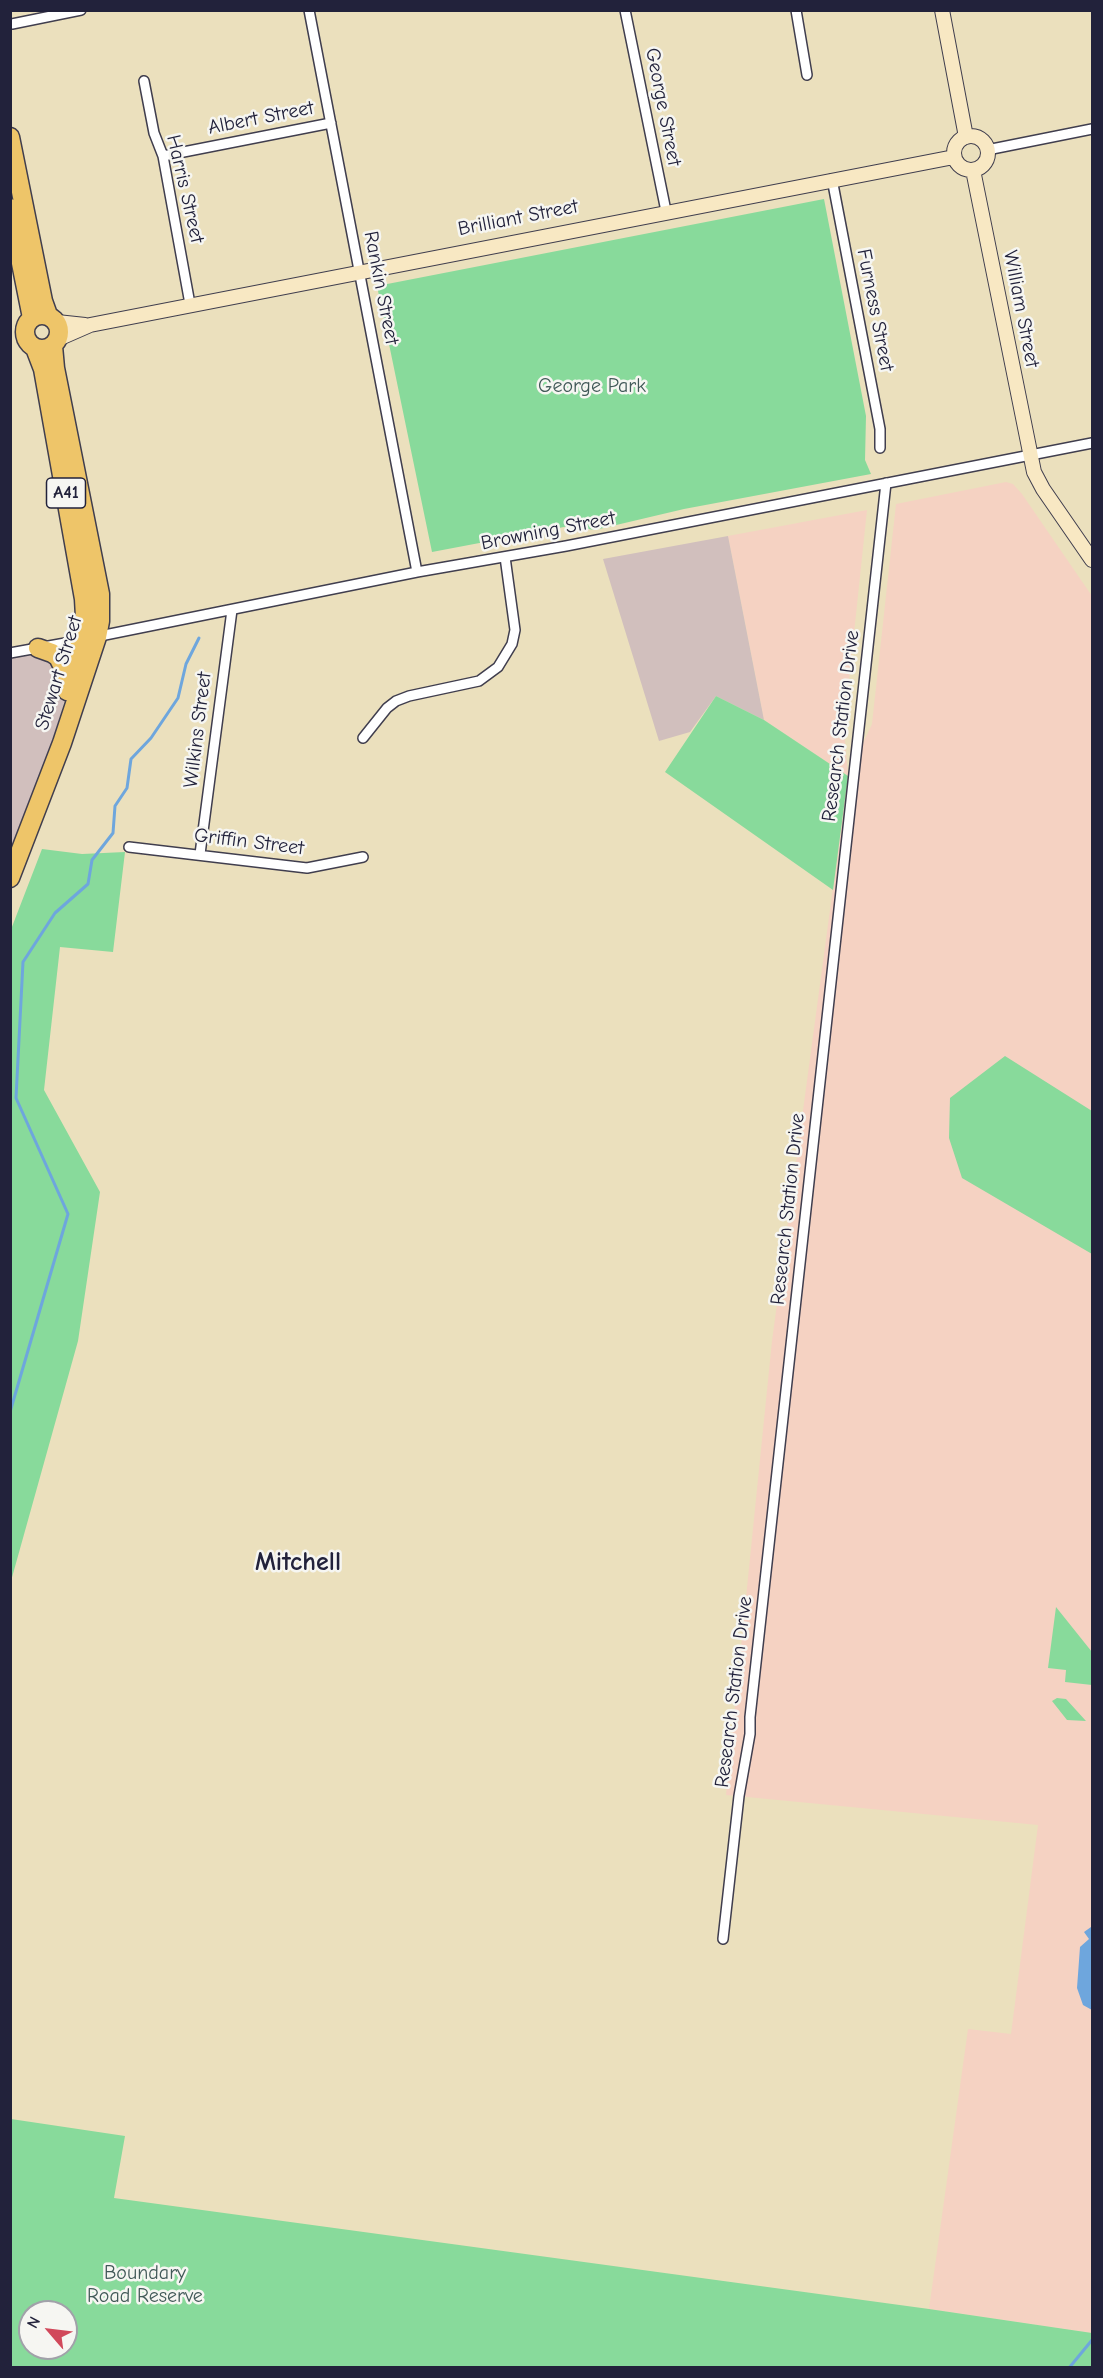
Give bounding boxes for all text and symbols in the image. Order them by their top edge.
street label: George Street [640,46,686,168]
street label: Albert Street [206,96,316,140]
street label: Harris Street [161,133,209,245]
street label: Brilliant Street [456,195,580,241]
street label: Rankin Street [358,229,404,347]
street label: Furness Street [851,247,899,373]
street label: William Street [998,248,1044,370]
park label: George Park [538,374,646,398]
road number: A41 [46,478,86,508]
street label: Browning Street [479,506,617,556]
street label: Stewart Street [30,613,88,733]
street label: Research Station Drive [817,629,865,823]
street label: Wilkins Street [179,671,217,789]
street label: Griffin Street [193,823,305,861]
street label: Research Station Drive [766,1112,810,1306]
district label: Mitchell [255,1547,341,1579]
street label: Research Station Drive [710,1595,758,1789]
park label: Boundary Road Reserve [87,2261,203,2308]
north arrow [18,2300,78,2360]
text: N [23,2314,44,2331]

